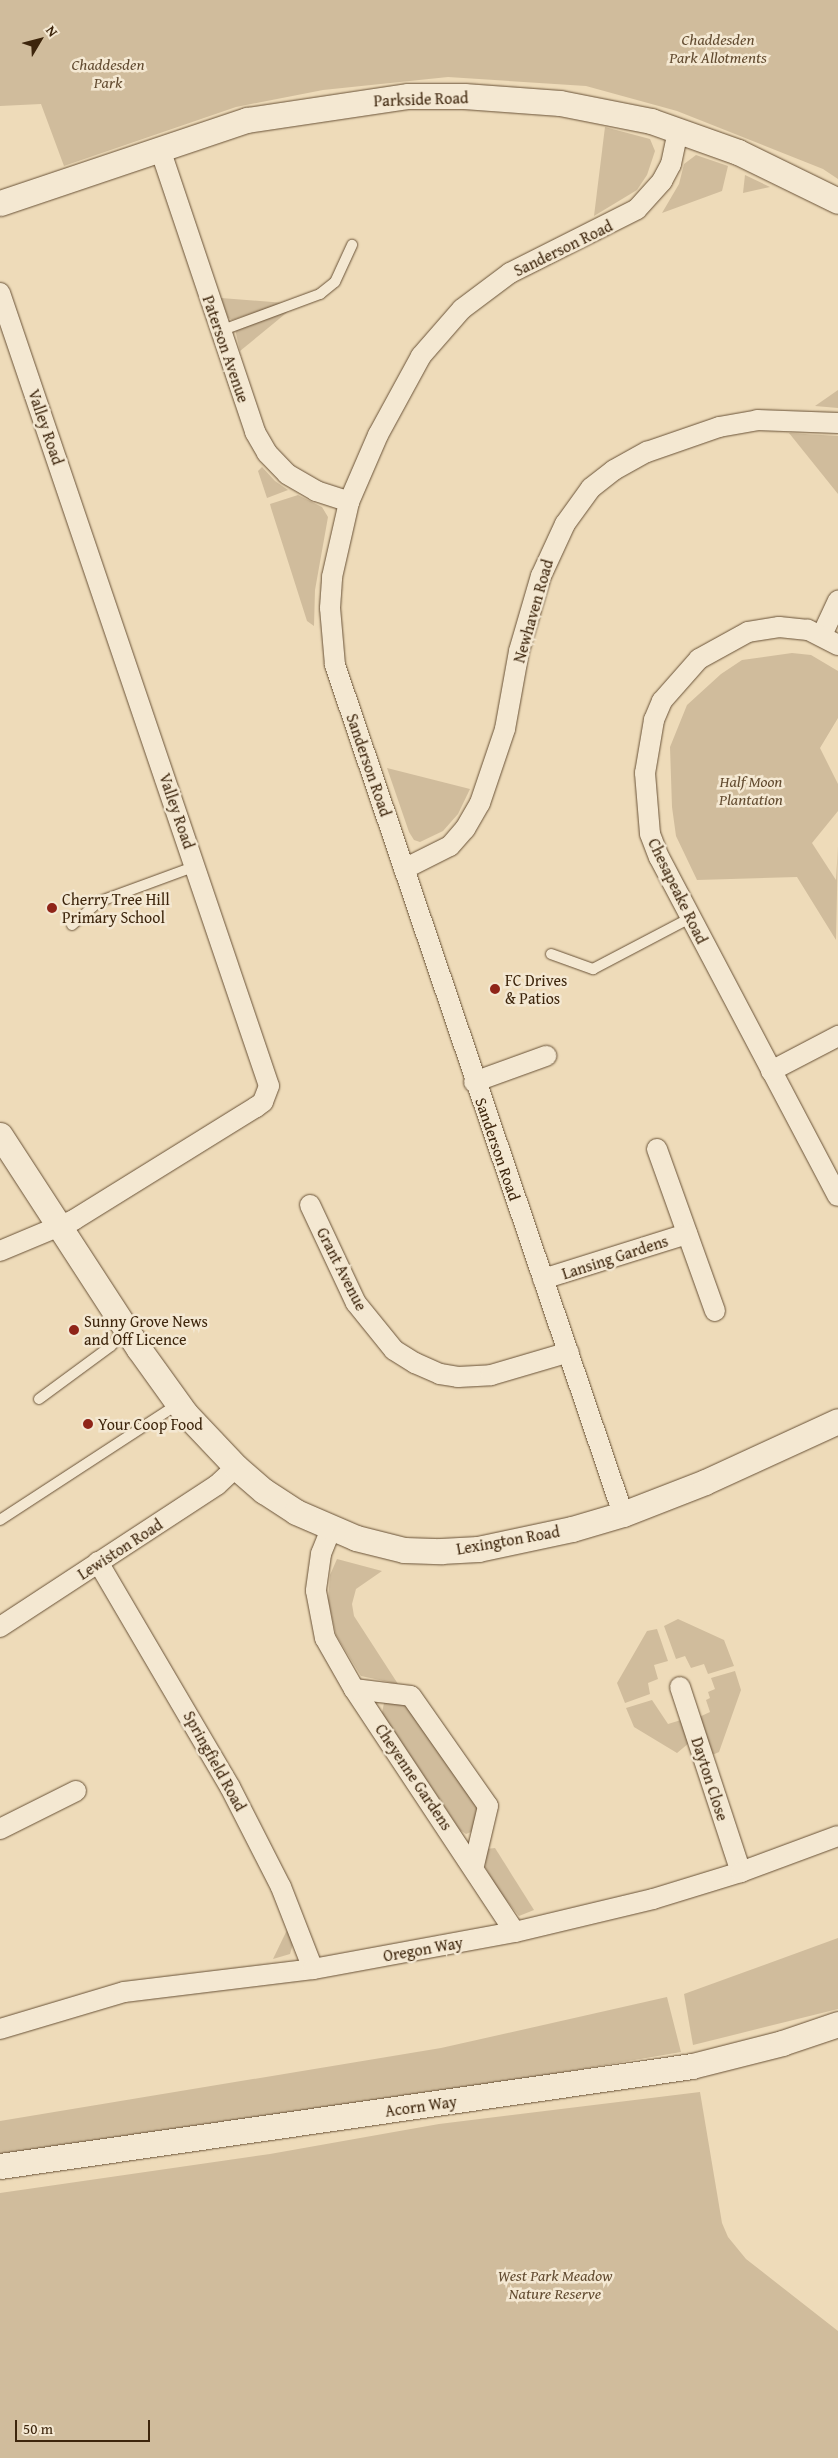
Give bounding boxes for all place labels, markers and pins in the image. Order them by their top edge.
place label: Cherry Tree Hill Primary School [62,889,170,927]
marker: Cherry Tree Hill Primary School [46,902,58,914]
place label: FC Drives & Patios [505,970,567,1008]
marker: FC Drives & Patios [489,983,501,995]
place label: Sunny Grove News and Off Licence [84,1311,208,1349]
marker: Sunny Grove News and Off Licence [68,1324,80,1336]
place label: Your Coop Food [98,1414,203,1434]
marker: Your Coop Food [82,1418,94,1430]

